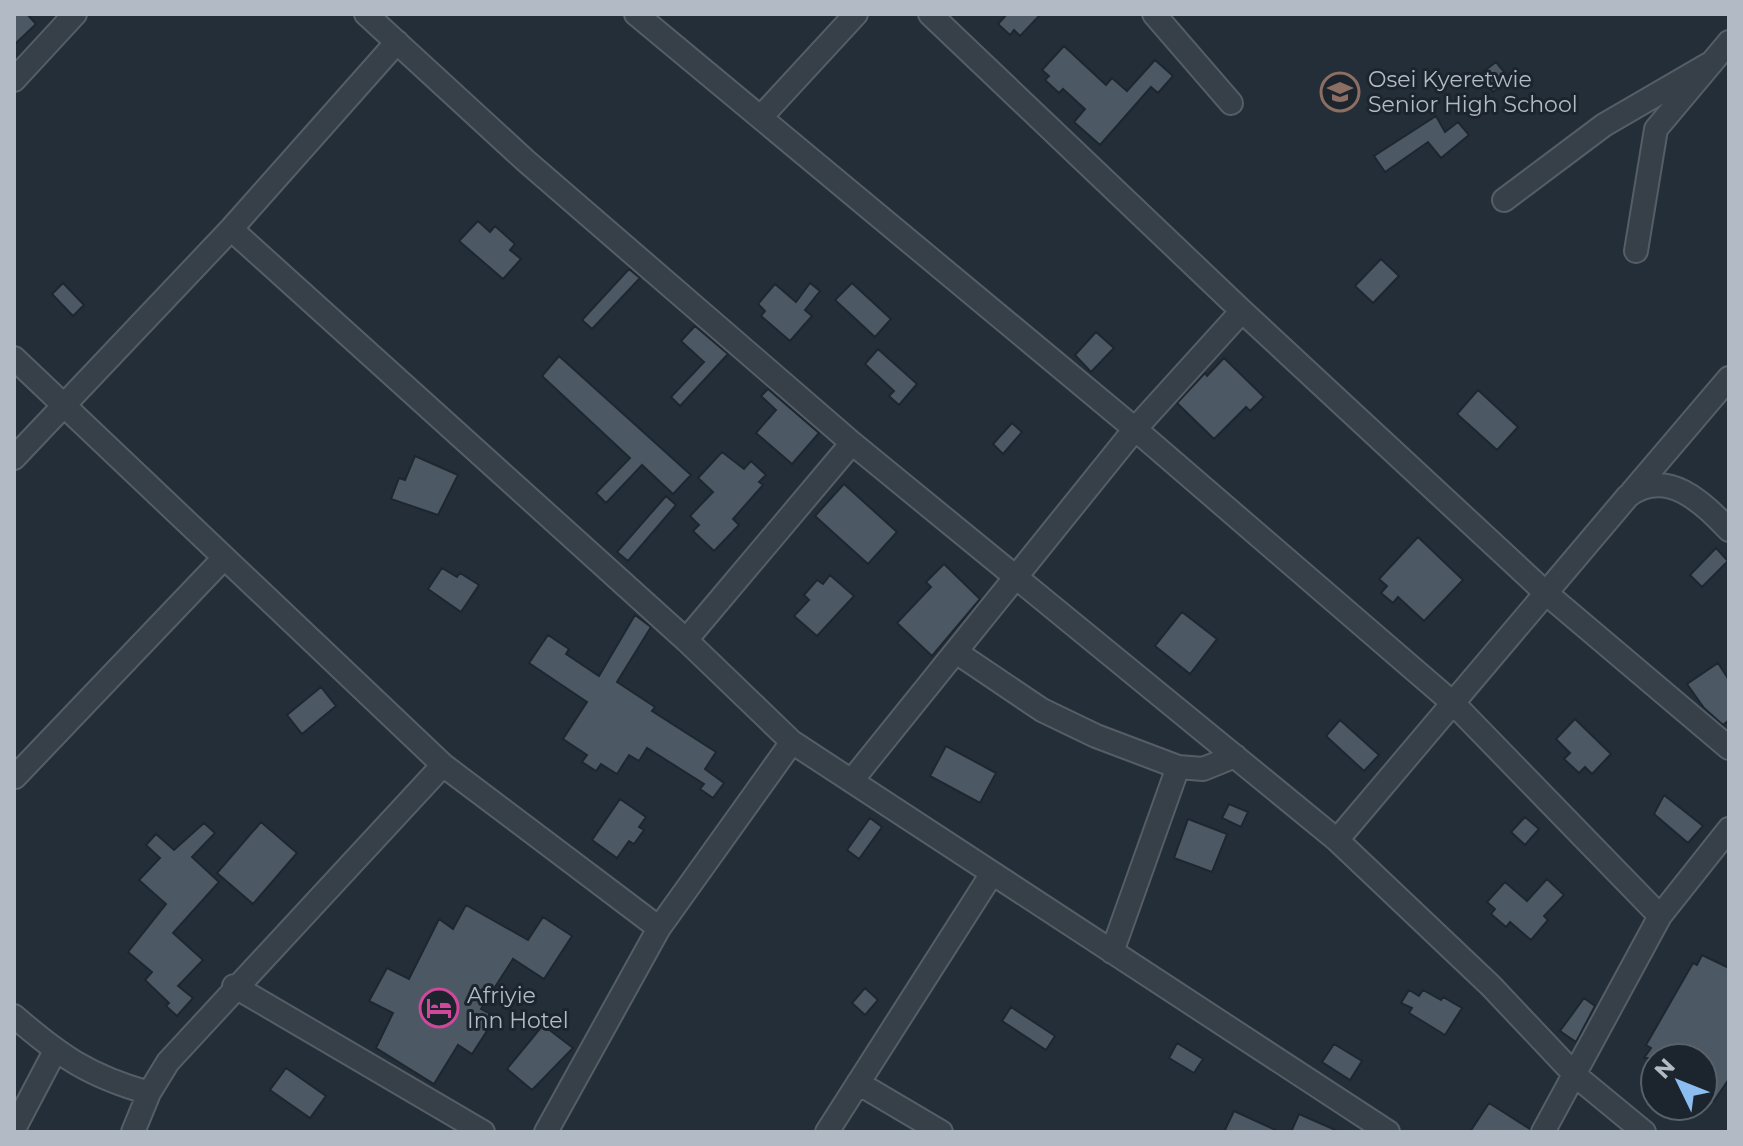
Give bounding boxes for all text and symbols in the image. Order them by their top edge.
place label: Osei Kyeretwie Senior High School [1368,66,1578,118]
school or university icon: Osei Kyeretwie Senior High School [1319,71,1361,113]
place label: Afriyie Inn Hotel [467,982,569,1034]
hotel icon: Afriyie Inn Hotel [418,987,460,1029]
north arrow [1639,1042,1719,1122]
text: N [1649,1053,1681,1084]

